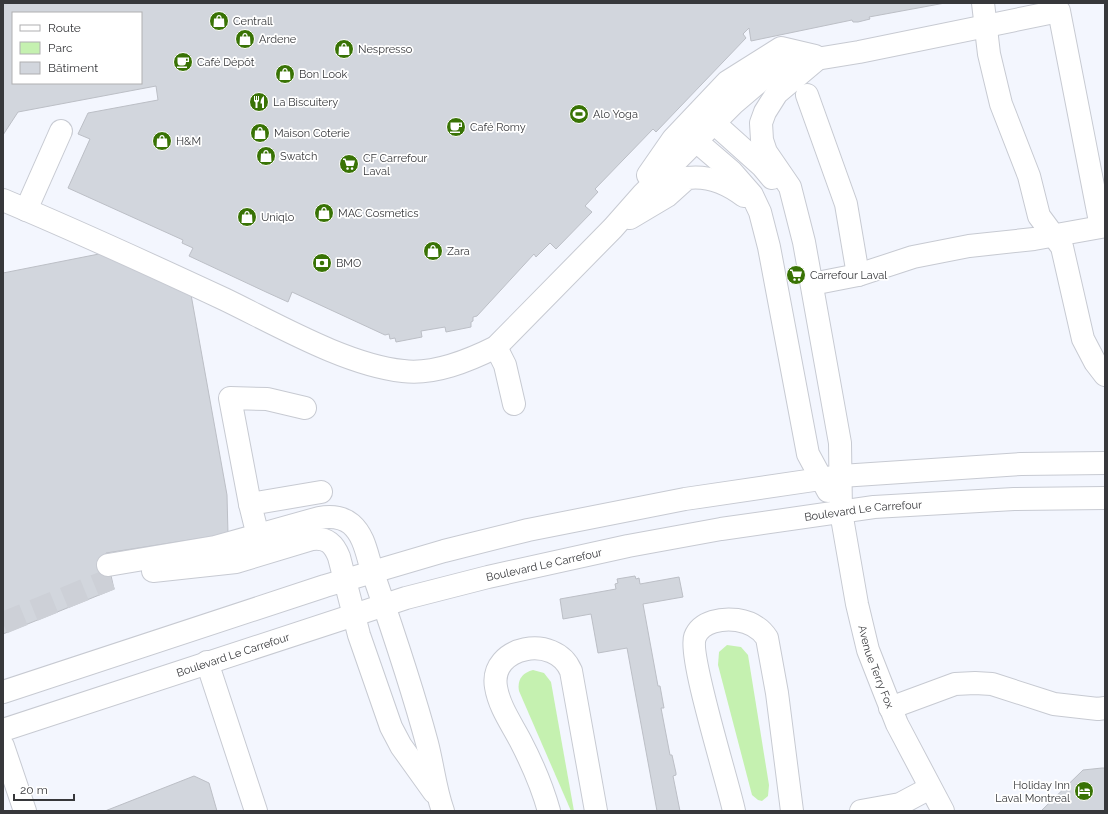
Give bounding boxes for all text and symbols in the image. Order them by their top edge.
shop icon: Centrall [208,10,230,32]
legend [12,12,142,84]
place label: Centrall [233,15,273,28]
text: Route [48,21,81,35]
shop icon: Ardene [234,28,256,50]
place label: Ardene [259,33,297,46]
shop icon: Nespresso [333,38,355,60]
text: Parc [48,41,73,55]
place label: Nespresso [358,43,413,56]
cafe icon: Café Dépôt [172,51,194,73]
place label: Café Dépôt [197,56,255,69]
text: Bâtiment [48,61,98,75]
shop icon: Bon Look [274,63,296,85]
place label: Bon Look [299,68,347,81]
restaurant icon: La Biscuitery [248,91,270,113]
place label: La Biscuitery [273,96,338,109]
sports icon: Alo Yoga [568,103,590,125]
place label: Alo Yoga [593,108,638,121]
cafe icon: Café Romy [445,116,467,138]
place label: Café Romy [470,121,526,134]
shop icon: Maison Coterie [249,122,271,144]
place label: Maison Coterie [274,127,350,140]
shop icon: H&M [151,130,173,152]
place label: H&M [176,135,201,148]
shop icon: Swatch [255,145,277,167]
place label: Swatch [280,150,317,163]
place label: CF Carrefour Laval [363,152,428,178]
supermarket icon: CF Carrefour Laval [338,153,360,175]
shop icon: MAC Cosmetics [313,202,335,224]
shop icon: Uniqlo [236,206,258,228]
place label: MAC Cosmetics [338,207,419,220]
place label: Uniqlo [261,211,295,224]
shop icon: Zara [422,240,444,262]
place label: Zara [447,245,470,258]
bank icon: BMO [311,252,333,274]
place label: BMO [336,257,361,270]
supermarket icon: Carrefour Laval [785,264,807,286]
place label: Carrefour Laval [810,269,887,282]
street label: Boulevard Le Carrefour [803,498,922,524]
street label: Boulevard Le Carrefour [485,546,603,584]
street label: Avenue Terry Fox [855,624,896,711]
street label: Boulevard Le Carrefour [175,631,292,680]
scale bar [14,776,74,802]
place label: Holiday Inn Laval Montreal [995,779,1070,805]
hotel icon: Holiday Inn Laval Montreal [1073,780,1095,802]
text: 20 m [20,783,48,797]

